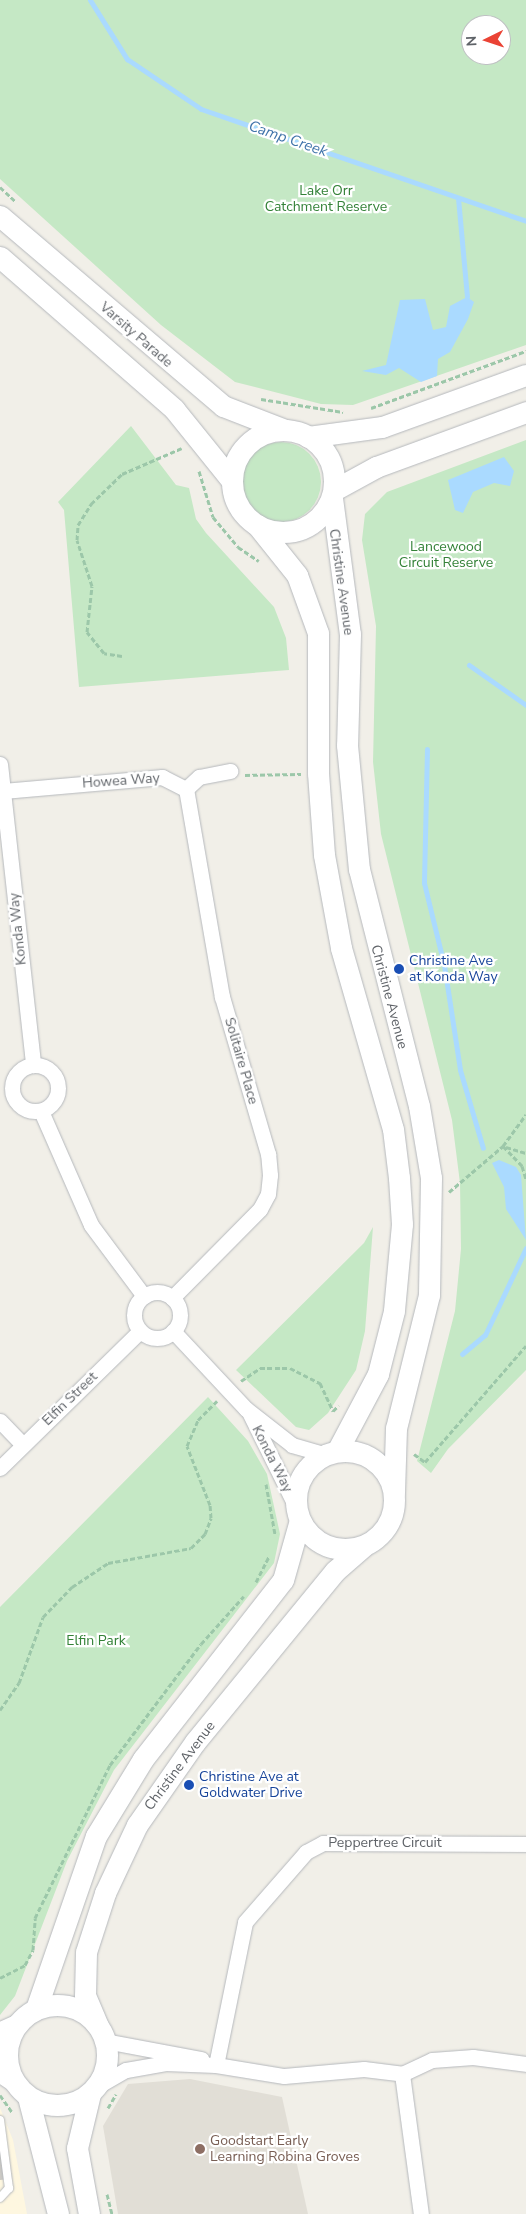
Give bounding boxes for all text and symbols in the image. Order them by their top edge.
north arrow [461,15,511,65]
text: N [462,35,481,47]
water label: Camp Creek [246,117,330,161]
park label: Lake Orr Catchment Reserve [265,183,387,216]
street label: Varsity Parade [96,299,176,371]
street label: Christine Avenue [325,528,357,636]
park label: Lancewood Circuit Reserve [399,539,493,572]
street label: Howea Way [82,770,160,792]
street label: Konda Way [6,892,30,966]
street label: Christine Avenue [367,943,411,1051]
place label: Christine Ave at Konda Way [409,953,498,986]
marker: Christine Ave at Konda Way [393,963,405,975]
street label: Solitaire Place [221,1016,261,1106]
street label: Elfin Street [39,1369,101,1429]
street label: Konda Way [248,1423,296,1495]
park label: Elfin Park [66,1633,126,1649]
street label: Christine Avenue [141,1718,219,1814]
place label: Christine Ave at Goldwater Drive [199,1769,302,1801]
marker: Christine Ave at Goldwater Drive [183,1779,195,1791]
street label: Peppertree Circuit [328,1835,442,1851]
place label: Goodstart Early Learning Robina Groves [210,2133,360,2166]
marker: Goodstart Early Learning Robina Groves [194,2143,206,2155]

